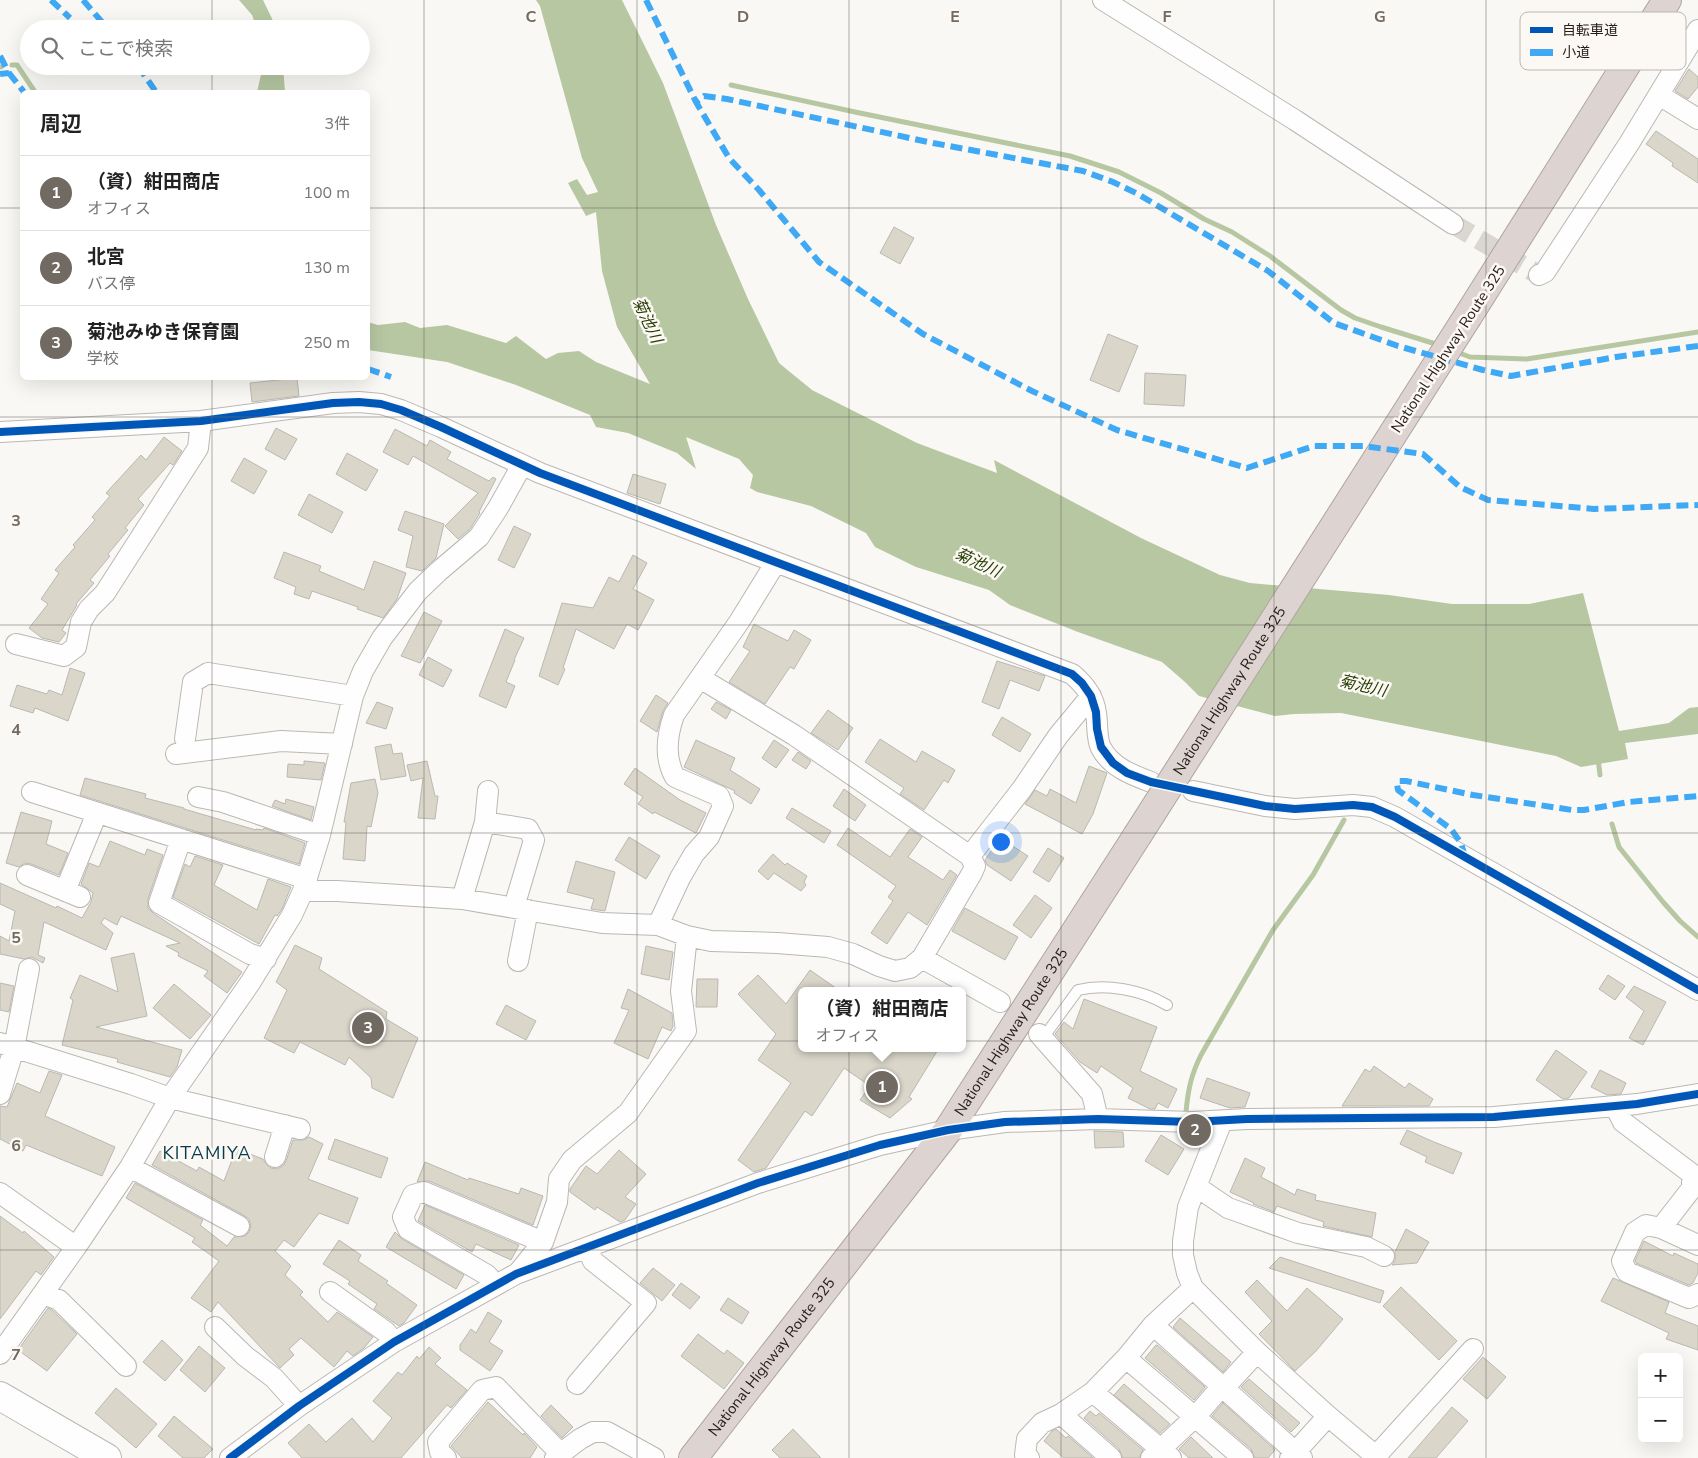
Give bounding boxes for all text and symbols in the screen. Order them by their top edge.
text: C [526,6,537,28]
text: D [737,6,749,28]
text: E [950,6,960,28]
text: F [1163,6,1172,28]
text: G [1374,6,1386,28]
legend [1520,12,1686,70]
search box [20,20,370,75]
text: 自転車道 [1562,21,1618,40]
icon: search [38,34,66,62]
text: ここで検索 [78,36,173,62]
text: 小道 [1562,43,1590,62]
text: 周辺 [40,110,82,138]
text: 3件 [324,113,350,135]
text: （資）紺田商店 [87,169,220,195]
text: 1 [51,182,61,204]
text: 100 m [303,182,350,204]
text: オフィス [87,198,151,220]
text: 北宮 [87,244,125,270]
text: 2 [51,257,61,279]
text: 130 m [303,257,350,279]
street label: National Highway Route 325 [1386,262,1510,436]
text: バス停 [87,273,135,295]
water label: 菊池川 [627,294,668,349]
text: 菊池みゆき保育園 [87,319,239,345]
text: 3 [51,332,61,354]
text: 250 m [303,332,350,354]
text: 学校 [87,348,119,370]
text: 3 [11,510,21,532]
water label: 菊池川 [951,543,1006,584]
street label: National Highway Route 325 [1168,603,1290,779]
water label: 菊池川 [1337,670,1391,703]
text: 4 [11,719,21,741]
your location [988,829,1014,855]
text: 5 [11,927,21,949]
street label: National Highway Route 325 [950,944,1072,1120]
popup [798,987,966,1052]
text: （資）紺田商店 [815,996,949,1022]
pin: 3 [352,1009,384,1047]
text: オフィス [815,1025,879,1047]
pin: 1 [866,1068,898,1106]
pin: 2 [1179,1111,1211,1149]
text: 6 [11,1135,21,1157]
district label: KITAMIYA [162,1141,252,1165]
street label: National Highway Route 325 [704,1274,840,1440]
text: 7 [11,1344,21,1366]
map controls [1638,1353,1683,1443]
button: + [1638,1353,1683,1398]
button: − [1638,1398,1683,1443]

